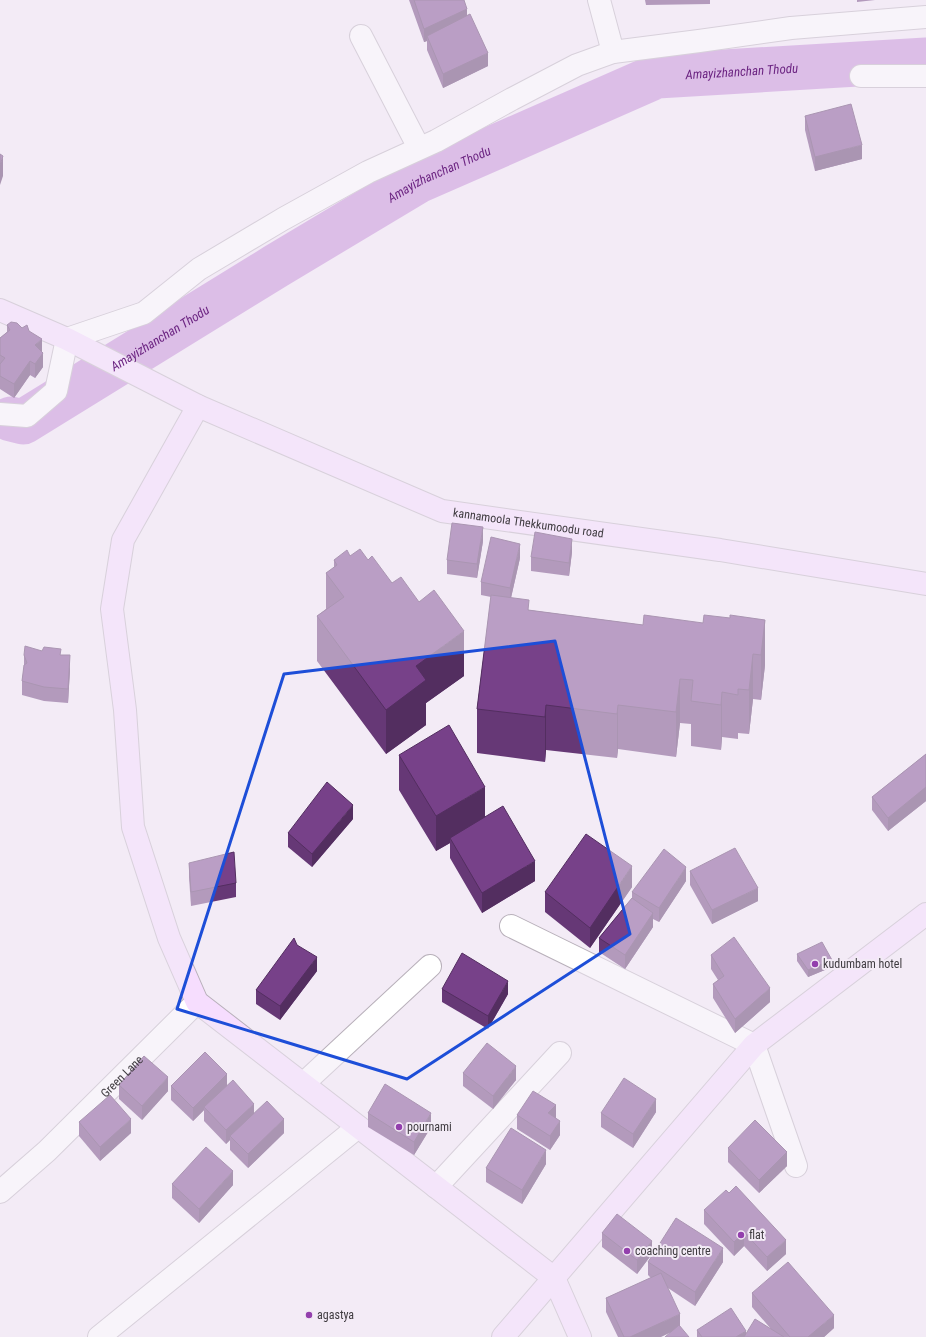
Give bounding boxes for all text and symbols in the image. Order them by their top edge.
water label: Amayizhanchan Thodu [684,60,798,82]
water label: Amayizhanchan Thodu [384,143,493,206]
water label: Amayizhanchan Thodu [107,302,212,374]
street label: kannamoola Thekkumoodu road [452,506,605,541]
place label: kudumbam hotel [823,957,902,971]
marker: kudumbam hotel [810,959,820,969]
street label: Green Lane [98,1053,146,1100]
place label: pournami [407,1120,452,1134]
marker: pournami [394,1122,404,1132]
place label: flat [749,1228,765,1242]
marker: flat [736,1230,746,1240]
place label: coaching centre [635,1244,711,1258]
marker: coaching centre [622,1246,632,1256]
place label: agastya [317,1308,354,1322]
marker: agastya [304,1310,314,1320]

